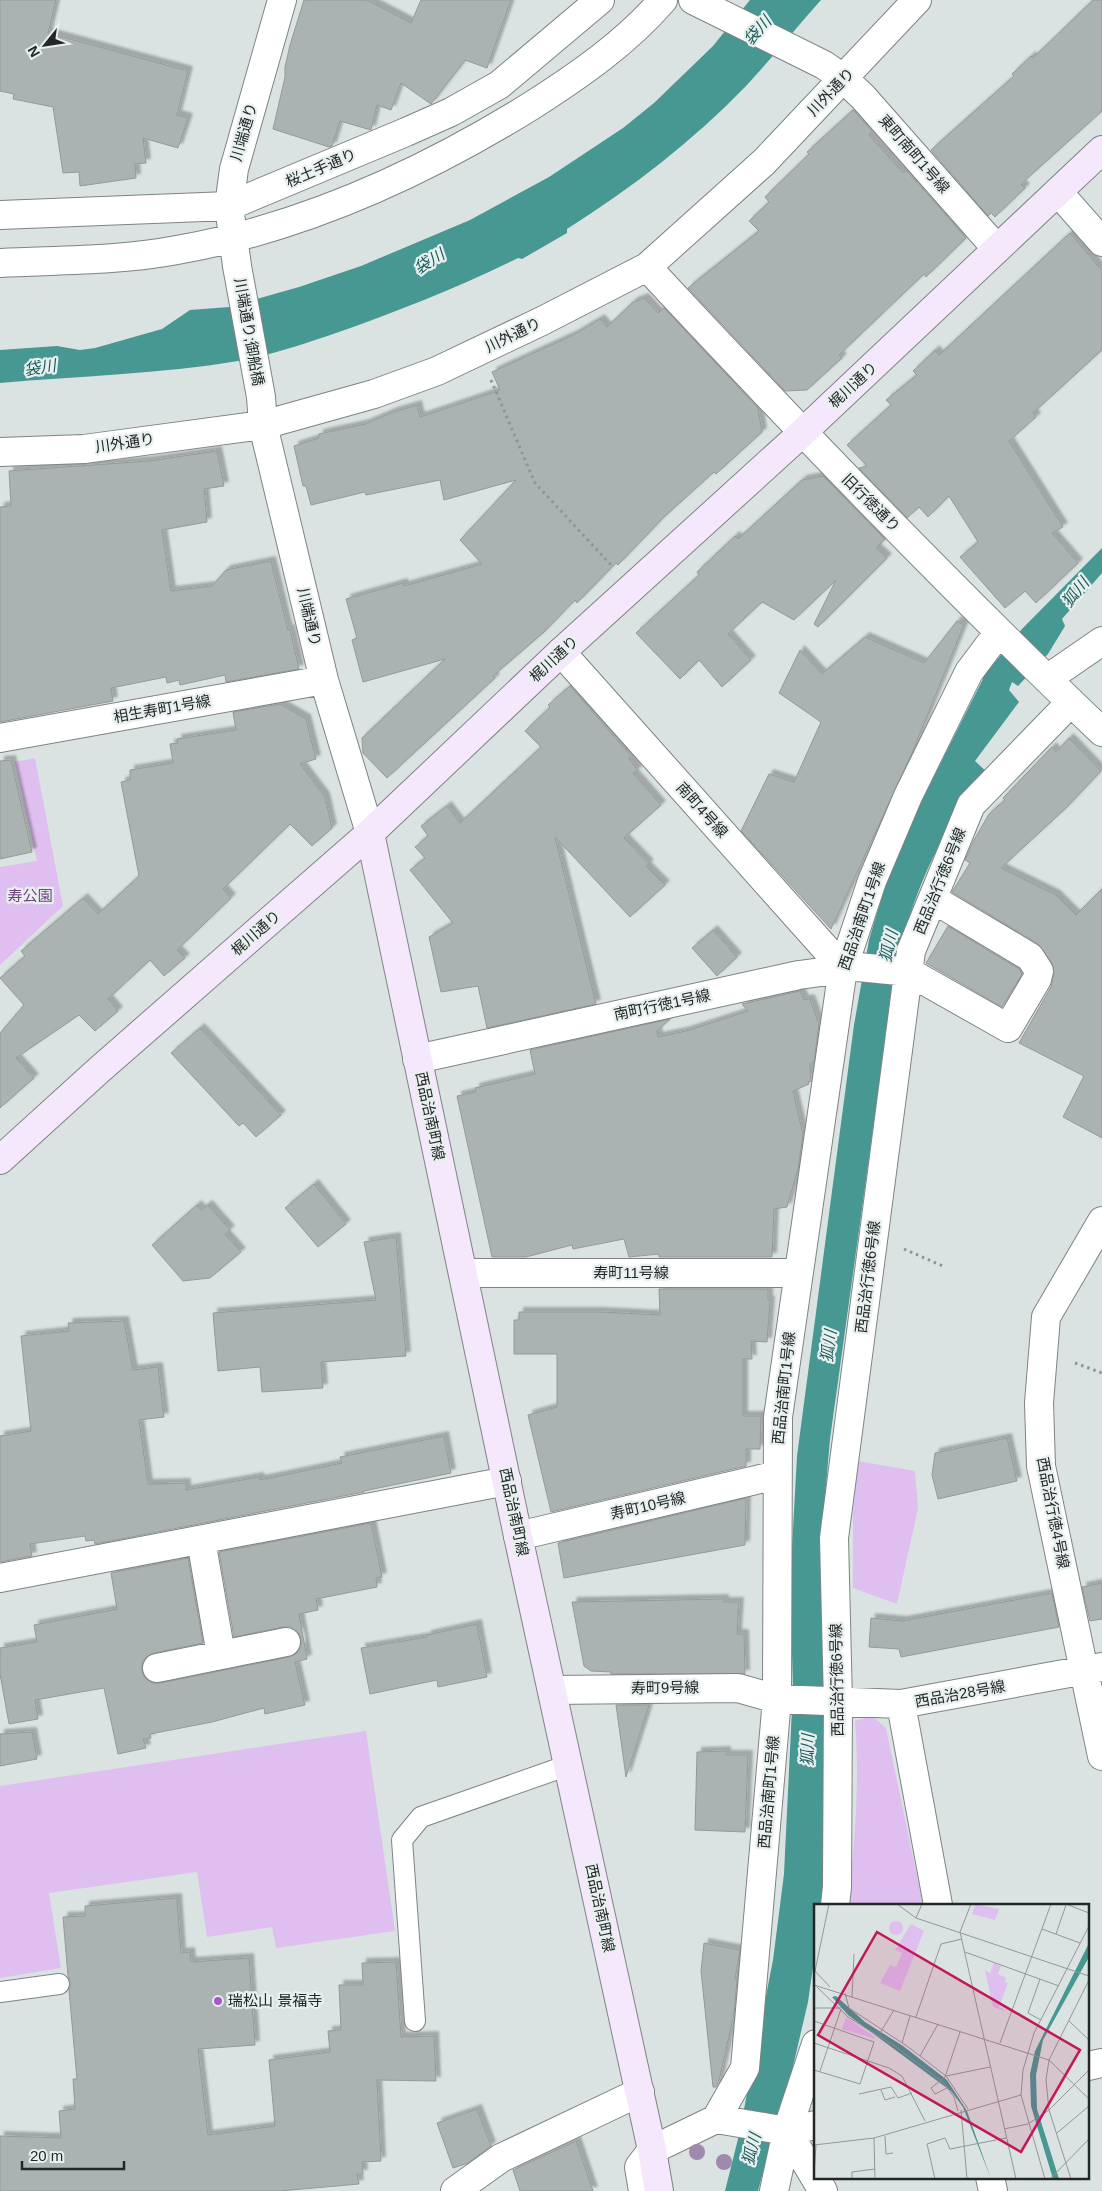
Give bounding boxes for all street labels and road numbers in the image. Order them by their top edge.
street label: 川外通り [804,64,858,119]
street label: 川端通り [227,101,260,163]
street label: 東町南町1号線 [876,111,953,196]
street label: 桜土手通り [283,145,359,190]
street label: 川端通り;御船橋 [232,277,267,387]
street label: 川外通り [482,314,543,355]
street label: 梶川通り [825,358,880,411]
street label: 川外通り [94,430,156,455]
street label: 旧行徳通り [839,470,904,535]
street label: 川端通り [294,586,325,648]
street label: 梶川通り [526,632,581,685]
street label: 相生寿町1号線 [112,692,212,725]
street label: 南町4号線 [673,779,732,841]
street label: 西品治行徳6号線 [910,825,969,937]
street label: 西品治南町1号線 [835,859,888,972]
street label: 梶川通り [227,907,284,959]
street label: 南町行徳1号線 [612,986,712,1023]
street label: 西品治南町線 [413,1070,448,1162]
street label: 西品治行徳6号線 [852,1220,883,1334]
street label: 寿町11号線 [593,1264,669,1281]
street label: 西品治南町1号線 [769,1331,798,1445]
street label: 西品治行徳4号線 [1034,1456,1073,1570]
street label: 西品治南町線 [497,1466,532,1558]
street label: 寿町10号線 [609,1489,687,1522]
street label: 西品治行徳6号線 [827,1623,846,1737]
street label: 西品治28号線 [913,1677,1007,1710]
street label: 寿町9号線 [631,1678,699,1697]
street label: 西品治南町1号線 [755,1735,782,1849]
street label: 西品治南町線 [583,1862,618,1954]

